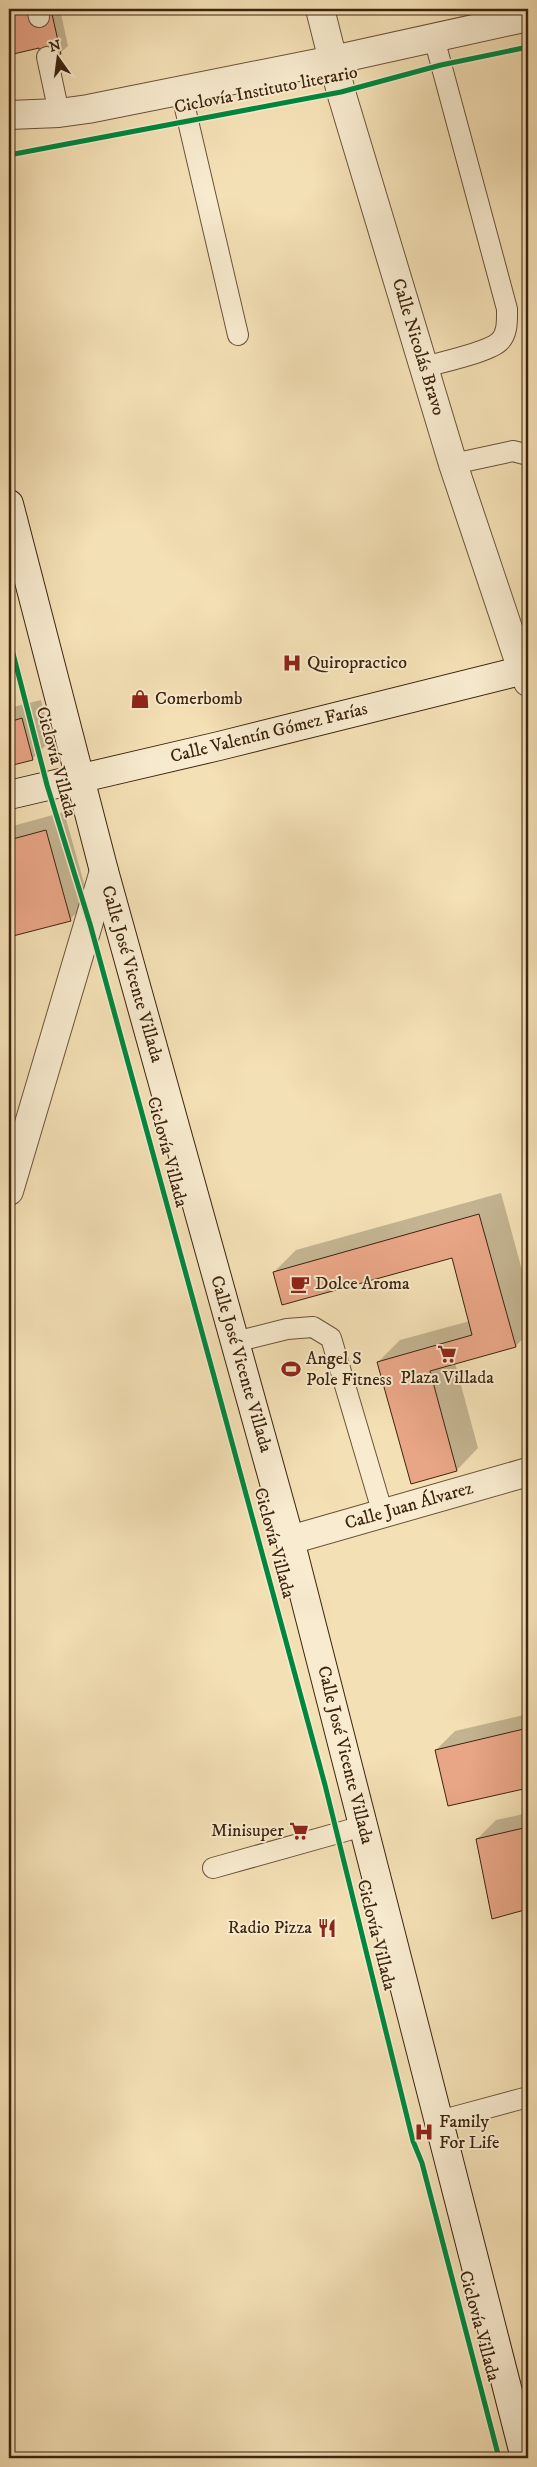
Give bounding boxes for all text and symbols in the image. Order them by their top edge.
north arrow [32,32,82,82]
text: N [47,36,63,56]
street label: Ciclovía Instituto literario [173,61,360,119]
street label: Calle Nicolás Bravo [387,276,449,418]
hospital icon: Quiropractico [281,652,303,674]
place label: Quiropractico [307,652,407,674]
shop icon: Comerbomb [129,688,151,710]
place label: Comerbomb [155,688,242,710]
street label: Calle Valentín Gómez Farías [168,698,370,768]
street label: Ciclovía Villada [31,704,81,820]
street label: Calle José Vicente Villada [96,883,168,1065]
street label: Ciclovía Villada [142,1094,192,1210]
street label: Calle José Vicente Villada [205,1273,277,1455]
cafe icon: Dolce Aroma [289,1273,311,1295]
place label: Dolce Aroma [315,1273,410,1295]
supermarket icon: Plaza Villada [436,1343,458,1365]
place label: Angel S Pole Fitness [306,1348,392,1391]
sports icon: Angel S Pole Fitness [280,1358,302,1380]
place label: Plaza Villada [400,1367,494,1389]
street label: Calle Juan Álvarez [342,1476,476,1535]
street label: Ciclovía Villada [249,1485,299,1601]
street label: Calle José Vicente Villada [312,1664,378,1847]
place label: Minisuper [211,1820,284,1842]
supermarket icon: Minisuper [288,1820,310,1842]
street label: Ciclovía Villada [352,1877,400,1993]
place label: Radio Pizza [228,1917,312,1939]
restaurant icon: Radio Pizza [316,1917,338,1939]
place label: Family For Life [439,2111,499,2154]
hospital icon: Family For Life [413,2121,435,2143]
street label: Ciclovía Villada [454,2268,504,2384]

